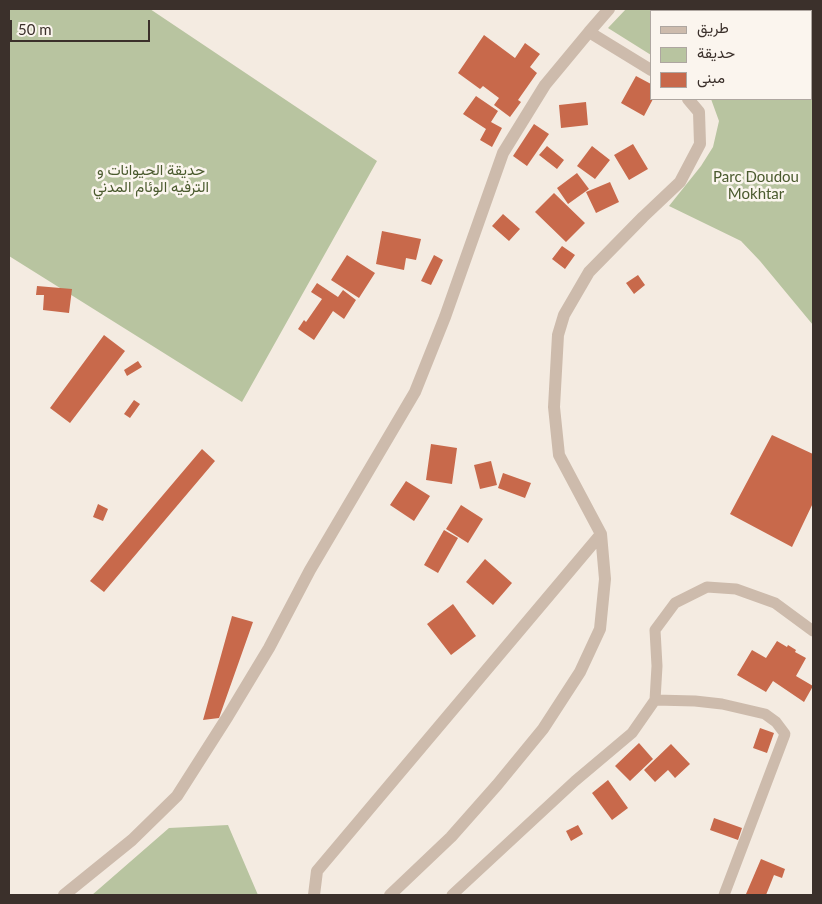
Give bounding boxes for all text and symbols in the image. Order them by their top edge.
scale bar [12,10,152,42]
legend [650,10,812,100]
text: طريق [697,18,729,36]
text: 50 m [18,20,52,38]
text: حديقة [697,43,735,61]
text: مبنى [697,68,725,86]
park label: حديقة الحيوانات و الترفيه الوئام المدني [93,161,209,196]
park label: Parc Doudou Mokhtar [713,168,799,203]

